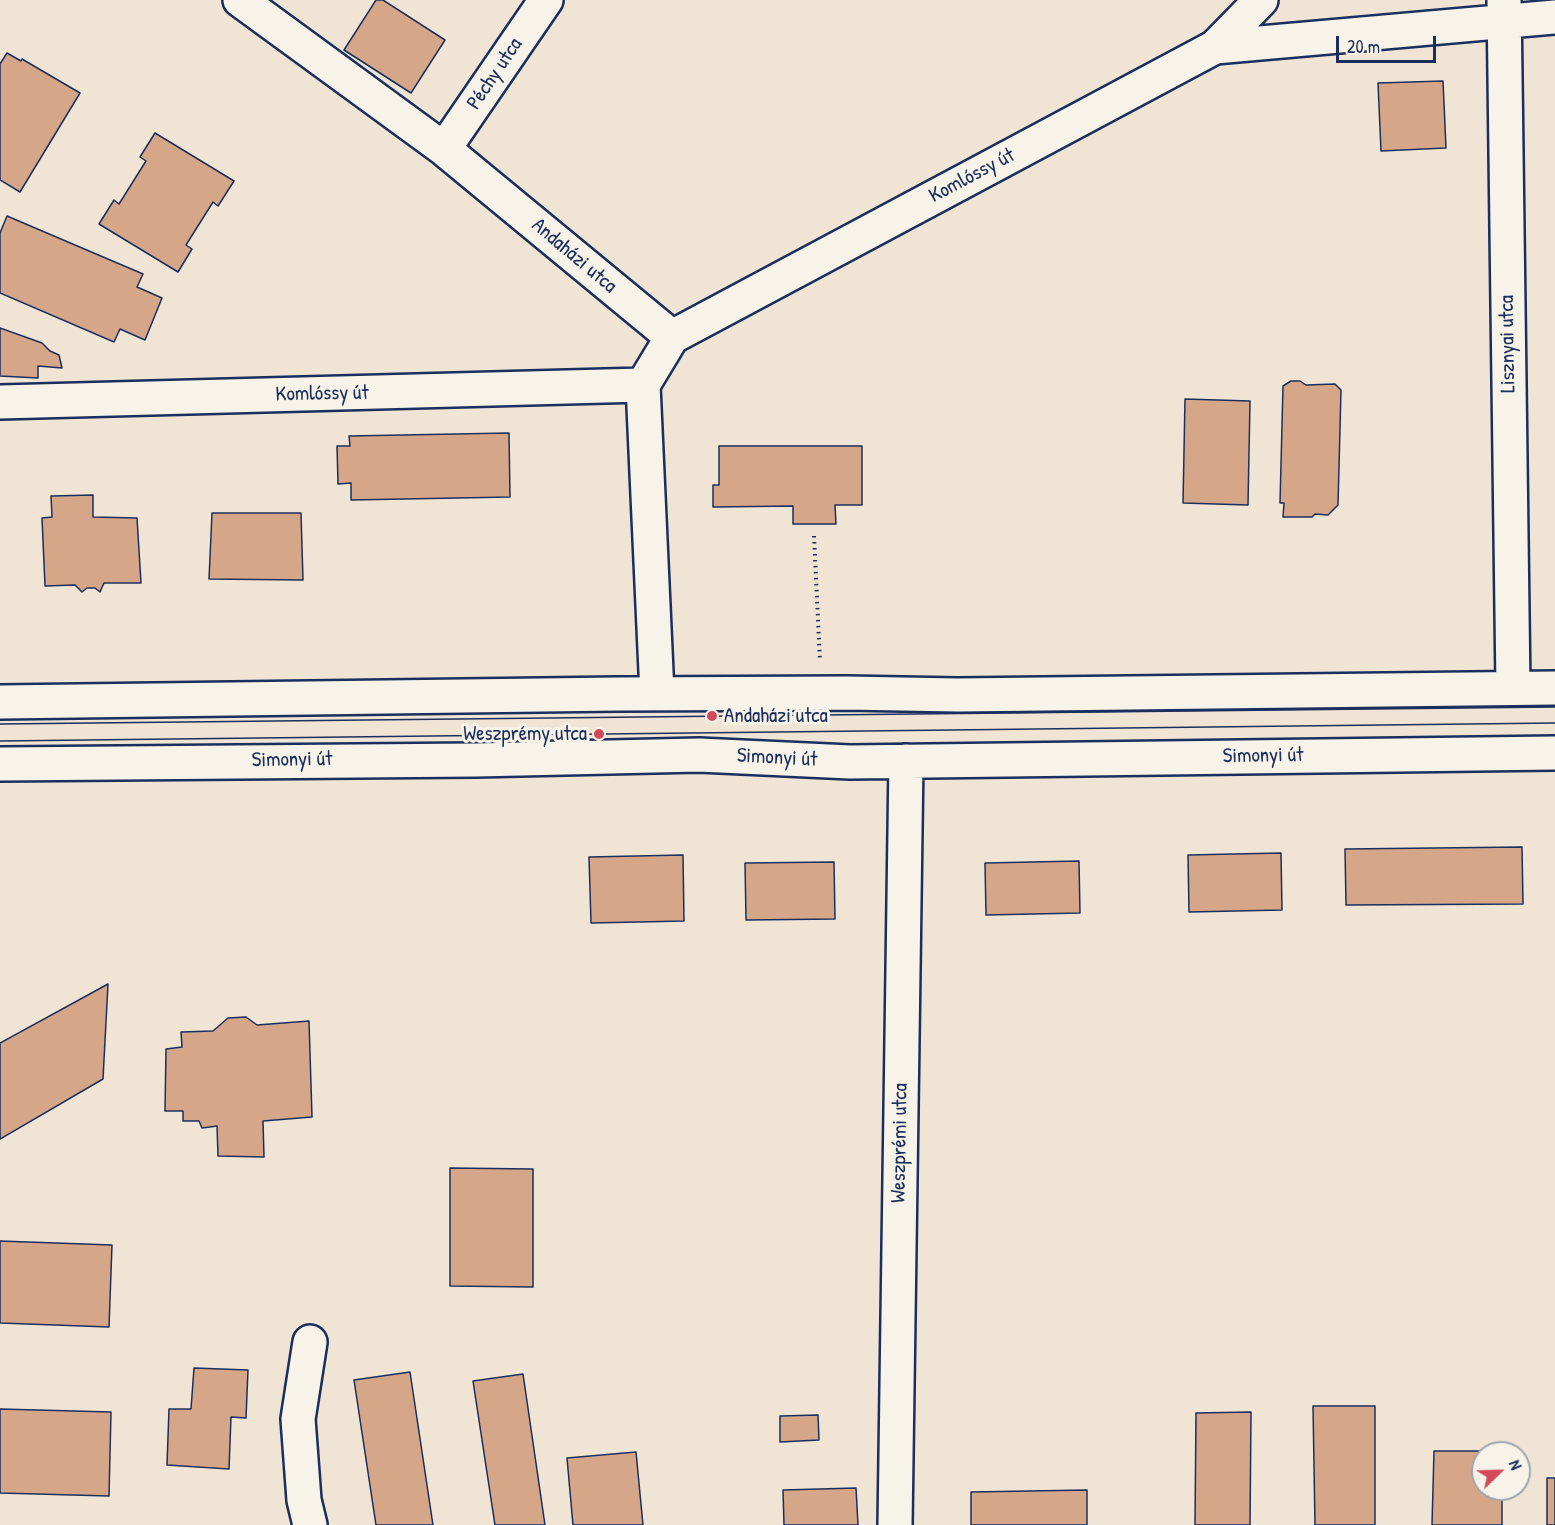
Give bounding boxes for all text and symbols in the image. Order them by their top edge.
scale bar [1339,24,1440,62]
street label: Péchy utca [462,33,528,115]
text: 20 m [1347,34,1380,59]
street label: Komlóssy út [925,143,1019,209]
street label: Andaházi utca [526,213,622,299]
street label: Lisznyai utca [1495,295,1521,393]
street label: Komlóssy út [275,381,369,407]
place label: Andaházi utca [724,703,828,729]
marker: Andaházi utca [705,709,719,723]
place label: Weszprémy utca [463,721,587,747]
marker: Weszprémy utca [592,727,606,741]
street label: Simonyi út [736,743,818,773]
street label: Simonyi út [1222,743,1304,769]
street label: Simonyi út [251,747,333,773]
street label: Weszprémi utca [886,1083,914,1203]
north arrow [1471,1441,1531,1501]
text: N [1504,1457,1528,1473]

